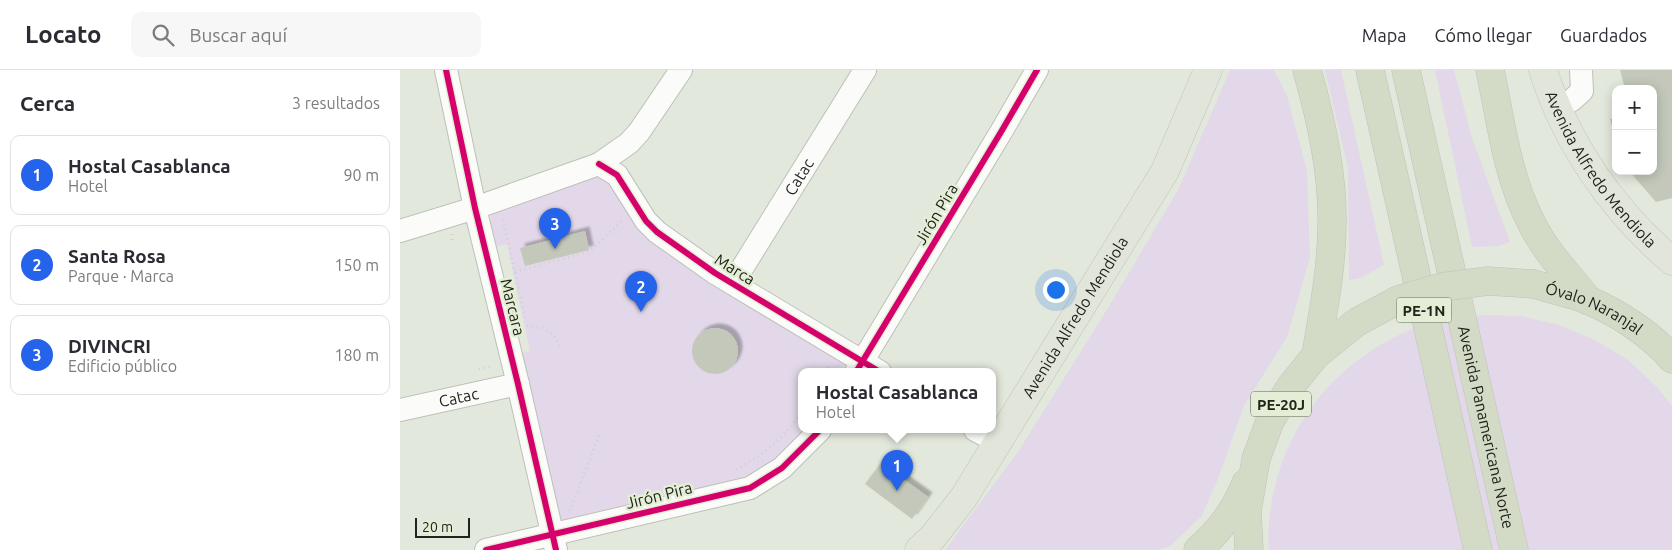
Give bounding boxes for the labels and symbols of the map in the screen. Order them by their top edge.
street label: Avenida Alfredo Mendiola [1542,88,1660,251]
street label: Catac [781,155,817,198]
street label: Jirón Pira [911,180,961,248]
pin: 3 [539,208,571,249]
street label: Avenida Alfredo Mendiola [1018,233,1131,401]
street label: Marca [712,250,758,288]
pin: 2 [625,271,657,312]
street label: Marcara [497,277,529,337]
your location [1043,277,1069,303]
street label: Óvalo Naranjal [1544,278,1646,338]
road number: PE-1N [1396,298,1452,322]
street label: Avenida Panamericana Norte [1455,324,1518,530]
street label: Catac [437,384,481,410]
road number: PE-20J [1251,392,1311,416]
pin: 1 [881,450,913,491]
street label: Jirón Pira [624,478,694,512]
scale bar [415,515,470,538]

